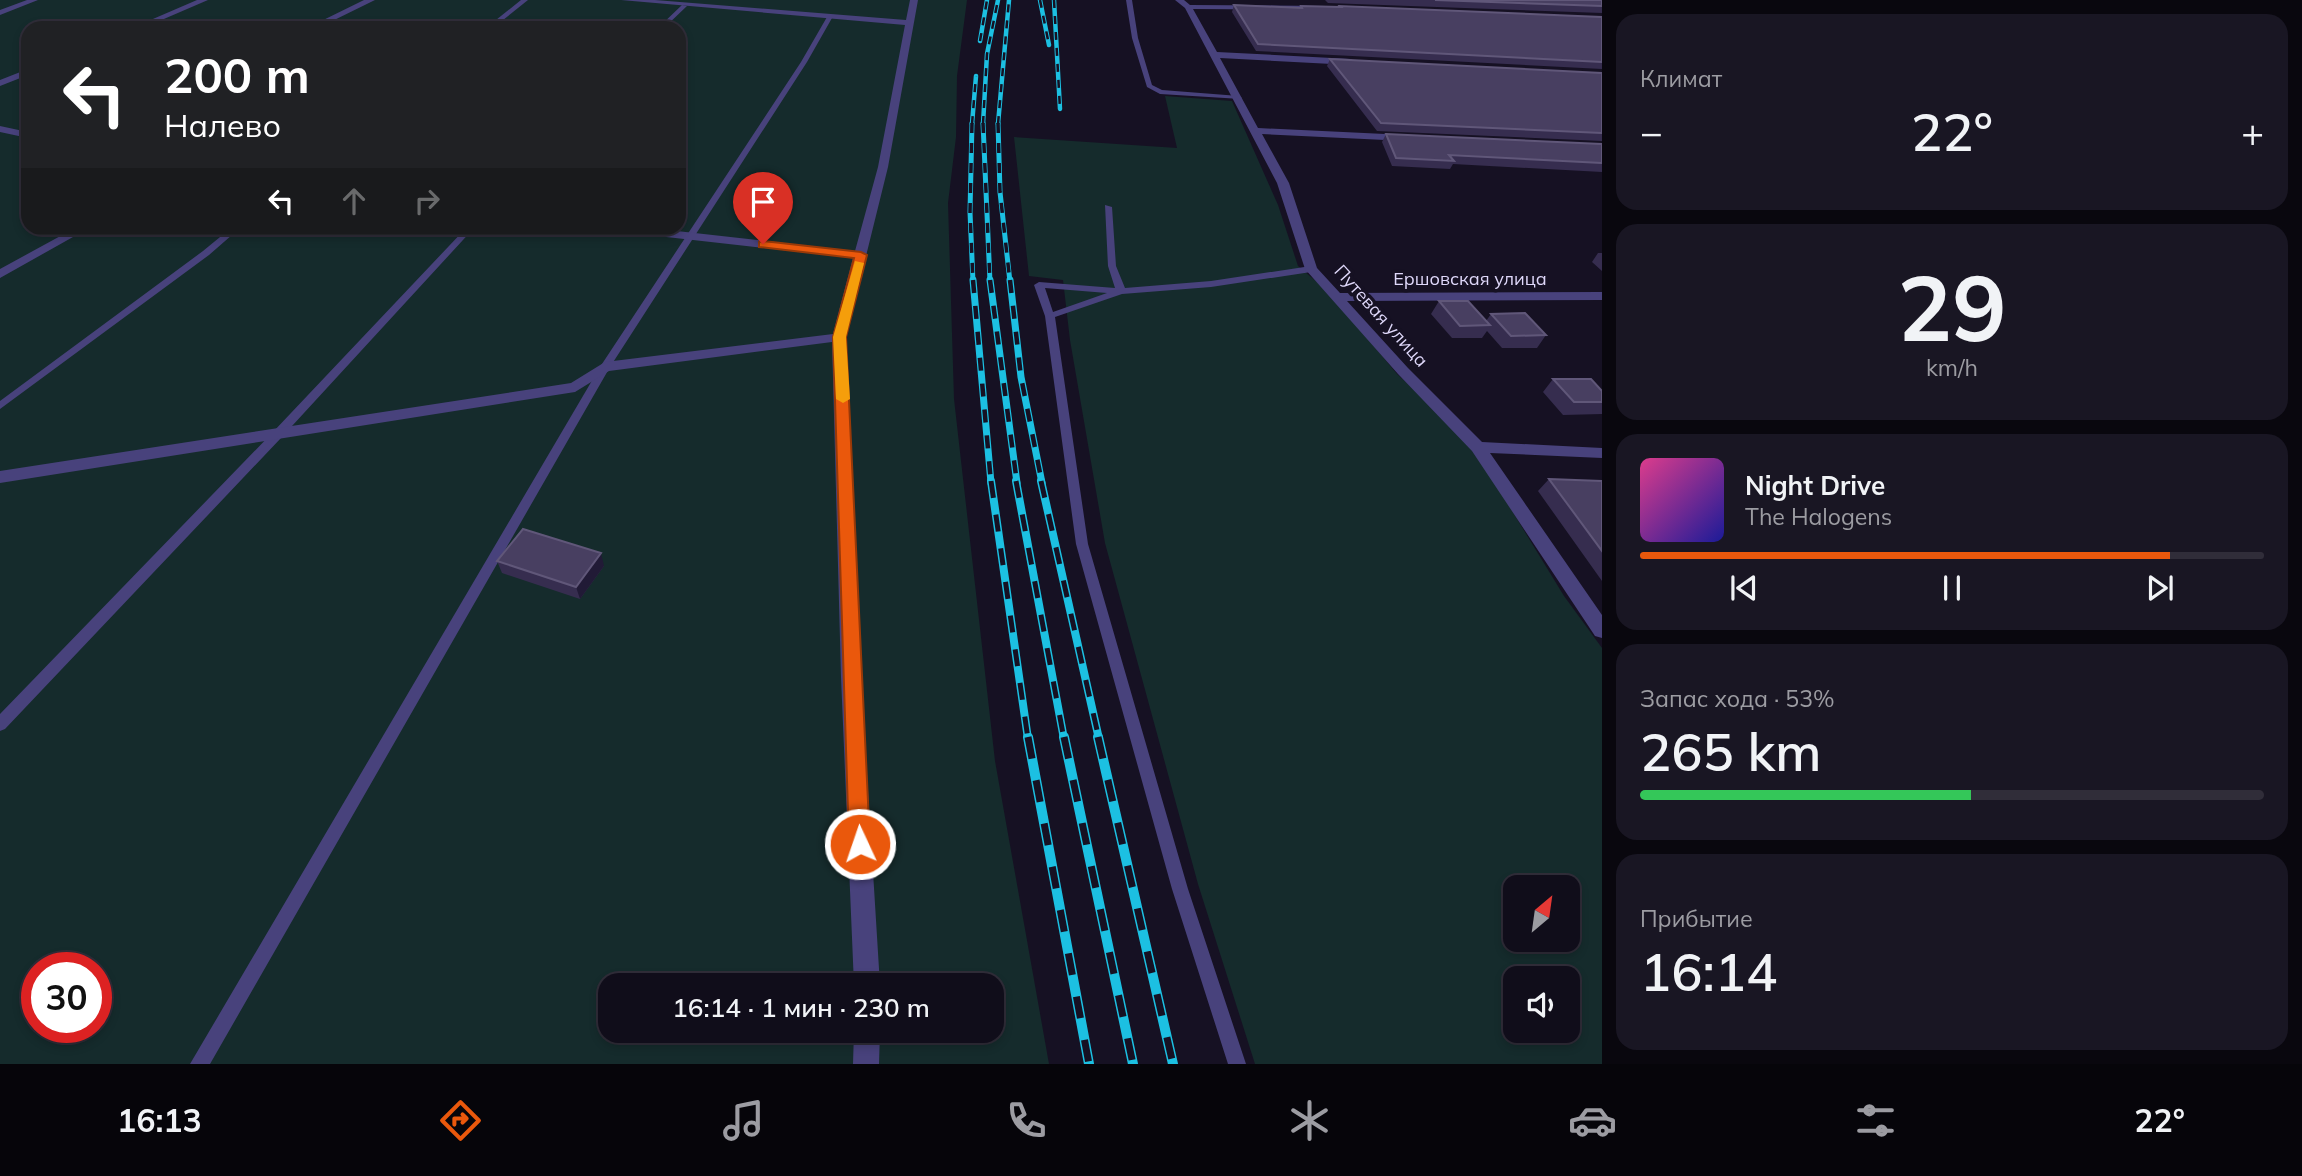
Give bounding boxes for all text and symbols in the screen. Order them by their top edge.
text: 200 m [164,44,310,105]
icon: left [49,49,140,140]
text: Климат [1640,64,1722,93]
text: 22° [1911,99,1993,164]
text: Налево [164,105,281,145]
text: − [1640,108,1663,156]
text: + [2241,108,2264,156]
pin [733,172,793,244]
icon: left [262,182,300,220]
icon: ahead [335,182,373,220]
icon: right [408,182,446,220]
icon: arrive [744,183,782,221]
text: 29 [1897,250,2007,364]
street label: Путевая улица [1329,260,1433,372]
street label: Ершовская улица [1393,267,1547,290]
text: km/h [1926,353,1978,382]
text: Night Drive [1745,469,1885,502]
text: The Halogens [1745,502,1892,531]
icon: previous [1725,569,1763,607]
icon: pause [1933,569,1971,607]
icon: next [2141,569,2179,607]
text: Запас хода · 53% [1640,684,1835,713]
text: 265 km [1640,719,1821,784]
position arrow [823,807,897,881]
north arrow [1503,875,1580,952]
map controls [1503,875,1580,1043]
text: Прибытие [1640,904,1753,933]
text: 16:14 [1640,939,1777,1004]
speed limit sign: 30 [21,952,112,1043]
button: sound [1503,966,1580,1043]
text: 16:14 · 1 мин · 230 m [672,991,930,1024]
icon: directions [436,1096,485,1145]
icon: music [719,1096,768,1145]
icon: phone [1002,1096,1051,1145]
icon: climate [1285,1096,1334,1145]
icon: car [1568,1096,1617,1145]
icon: filters [1851,1096,1900,1145]
text: 16:13 [117,1100,202,1140]
text: 22° [2134,1100,2185,1140]

